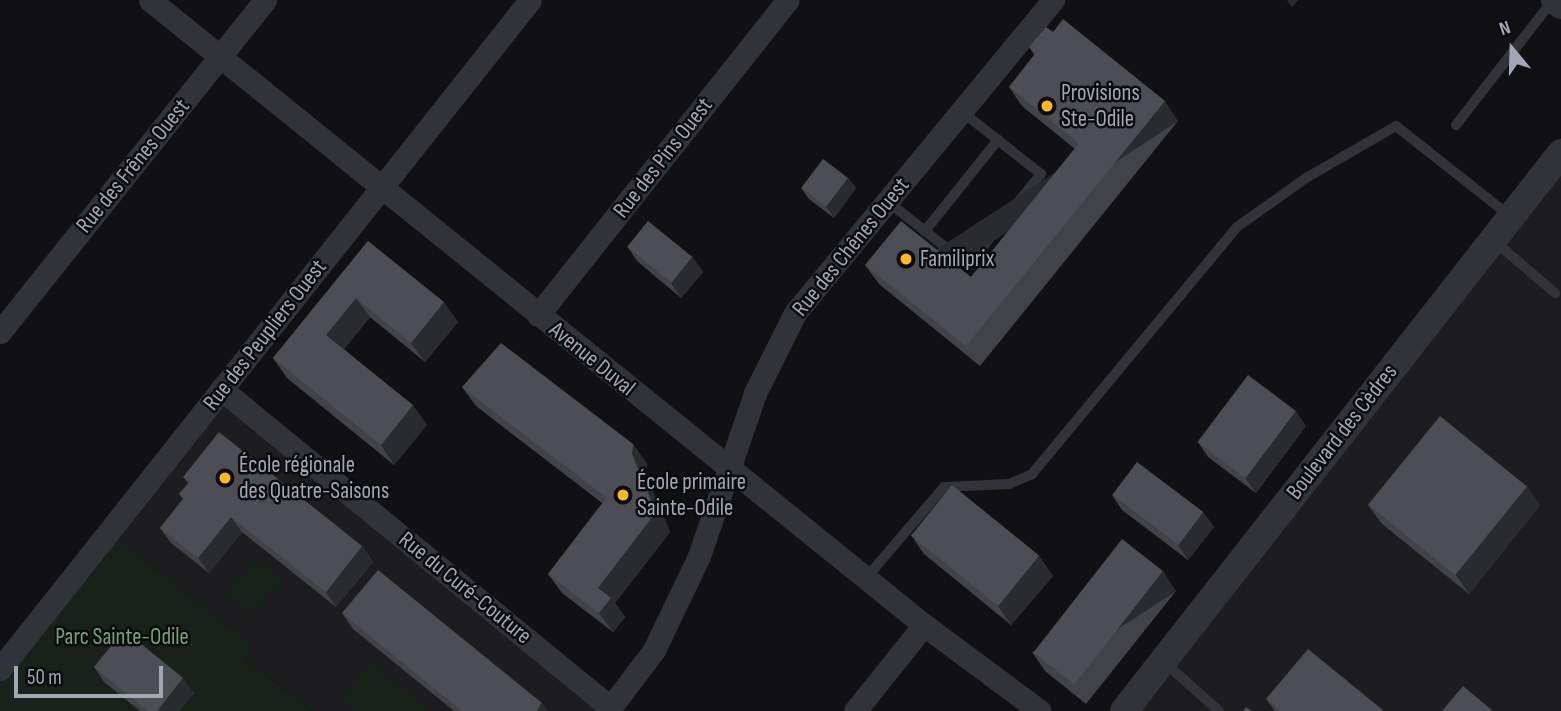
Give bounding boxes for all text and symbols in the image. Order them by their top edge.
north arrow [1477,14,1547,84]
text: N [1496,16,1514,41]
place label: Provisions Ste-Odile [1061,79,1140,133]
street label: Rue des Pins Ouest [607,92,719,224]
street label: Rue des Frênes Ouest [71,93,195,239]
marker: Provisions Ste-Odile [1039,98,1055,114]
street label: Rue des Chênes Ouest [787,172,915,322]
place label: Familiprix [920,245,994,273]
marker: Familiprix [898,251,914,267]
street label: Rue des Peupliers Ouest [198,254,332,416]
street label: Avenue Duval [543,316,641,402]
street label: Boulevard des Cèdres [1281,359,1403,505]
place label: École régionale des Quatre-Saisons [239,451,389,505]
place label: École primaire Sainte-Odile [637,468,746,522]
marker: École régionale des Quatre-Saisons [217,470,233,486]
marker: École primaire Sainte-Odile [615,487,631,503]
street label: Rue du Curé-Couture [393,526,537,650]
park label: Parc Sainte-Odile [55,623,189,651]
scale bar [18,652,166,696]
text: 50 m [27,665,62,690]

